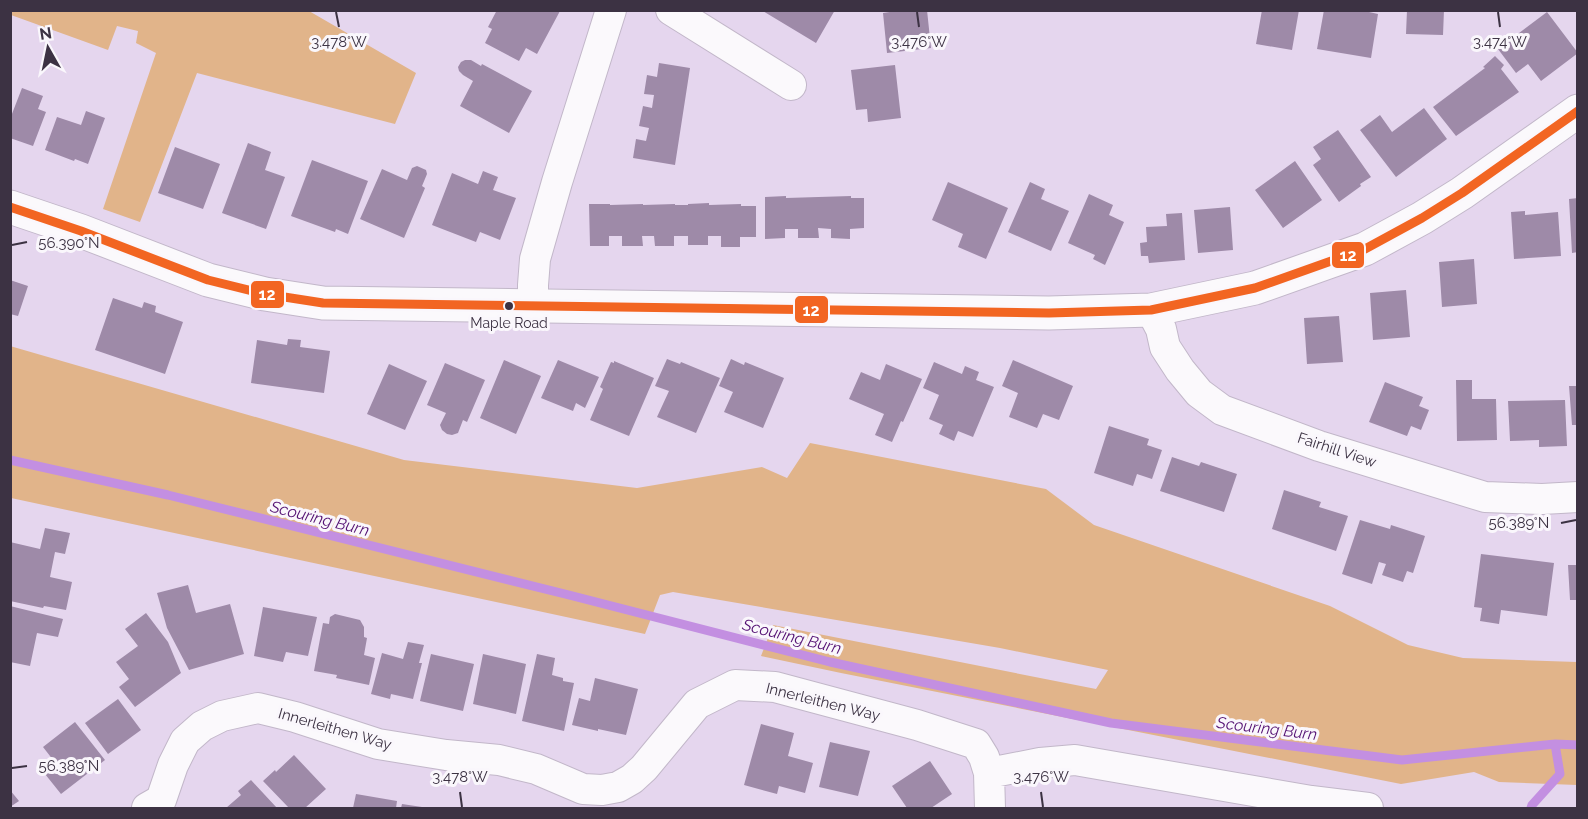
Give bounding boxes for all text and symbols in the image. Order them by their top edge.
north arrow [18,18,78,78]
text: N [38,23,53,44]
text: 3.478°W [311,33,367,51]
text: 3.476°W [891,33,947,51]
text: 3.474°W [1473,33,1527,51]
text: 56.390°N [38,234,100,252]
line badge: 12 [1331,241,1365,269]
text: 12 [1340,246,1356,265]
line badge: 12 [250,280,285,309]
text: 12 [259,285,275,304]
line badge: 12 [794,295,829,324]
marker: Maple Road [503,300,515,312]
text: 12 [803,301,819,320]
place label: Maple Road [470,315,548,331]
street label: Fairhill View [1295,429,1379,471]
water label: Scouring Burn [268,497,371,540]
text: 56.389°N [1489,514,1549,532]
water label: Scouring Burn [740,615,843,658]
street label: Innerleithen Way [764,679,882,725]
street label: Innerleithen Way [276,704,394,754]
water label: Scouring Burn [1215,713,1318,744]
text: 56.389°N [39,757,99,775]
text: 3.478°W [432,768,488,786]
text: 3.476°W [1013,768,1069,786]

